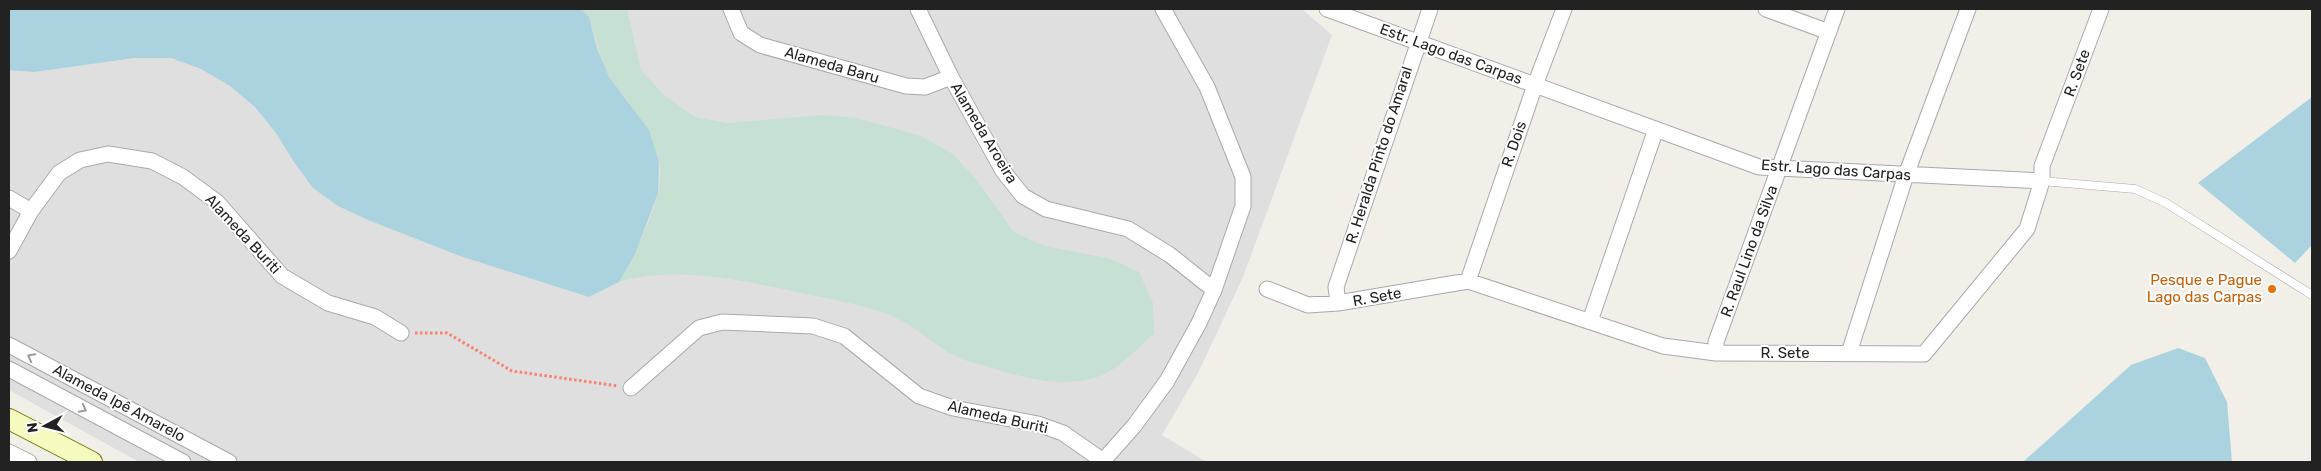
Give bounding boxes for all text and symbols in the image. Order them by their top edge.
street label: Estr. Lago das Carpas [1377,20,1525,88]
street label: Alameda Baru [783,43,881,87]
street label: R. Sete [2060,47,2094,99]
street label: R. Heralda Pinto do Amaral [1342,64,1416,246]
street label: Alameda Aroeira [947,79,1021,187]
street label: R. Dois [1498,118,1530,169]
street label: Estr. Lago das Carpas [1760,156,1912,184]
street label: R. Raul Lino da Silva [1717,183,1781,319]
street label: Alameda Buriti [201,190,285,278]
place label: Pesque e Pague Lago das Carpas [2147,271,2262,306]
marker: Pesque e Pague Lago das Carpas [2266,283,2278,295]
street label: R. Sete [1351,284,1403,310]
street label: R. Sete [1760,344,1810,362]
one-way arrow [28,353,37,363]
street label: Alameda Ipê Amarelo [50,361,188,445]
street label: Alameda Buriti [946,397,1050,437]
north arrow [20,401,70,451]
one-way arrow [77,402,86,412]
text: N [24,421,42,434]

